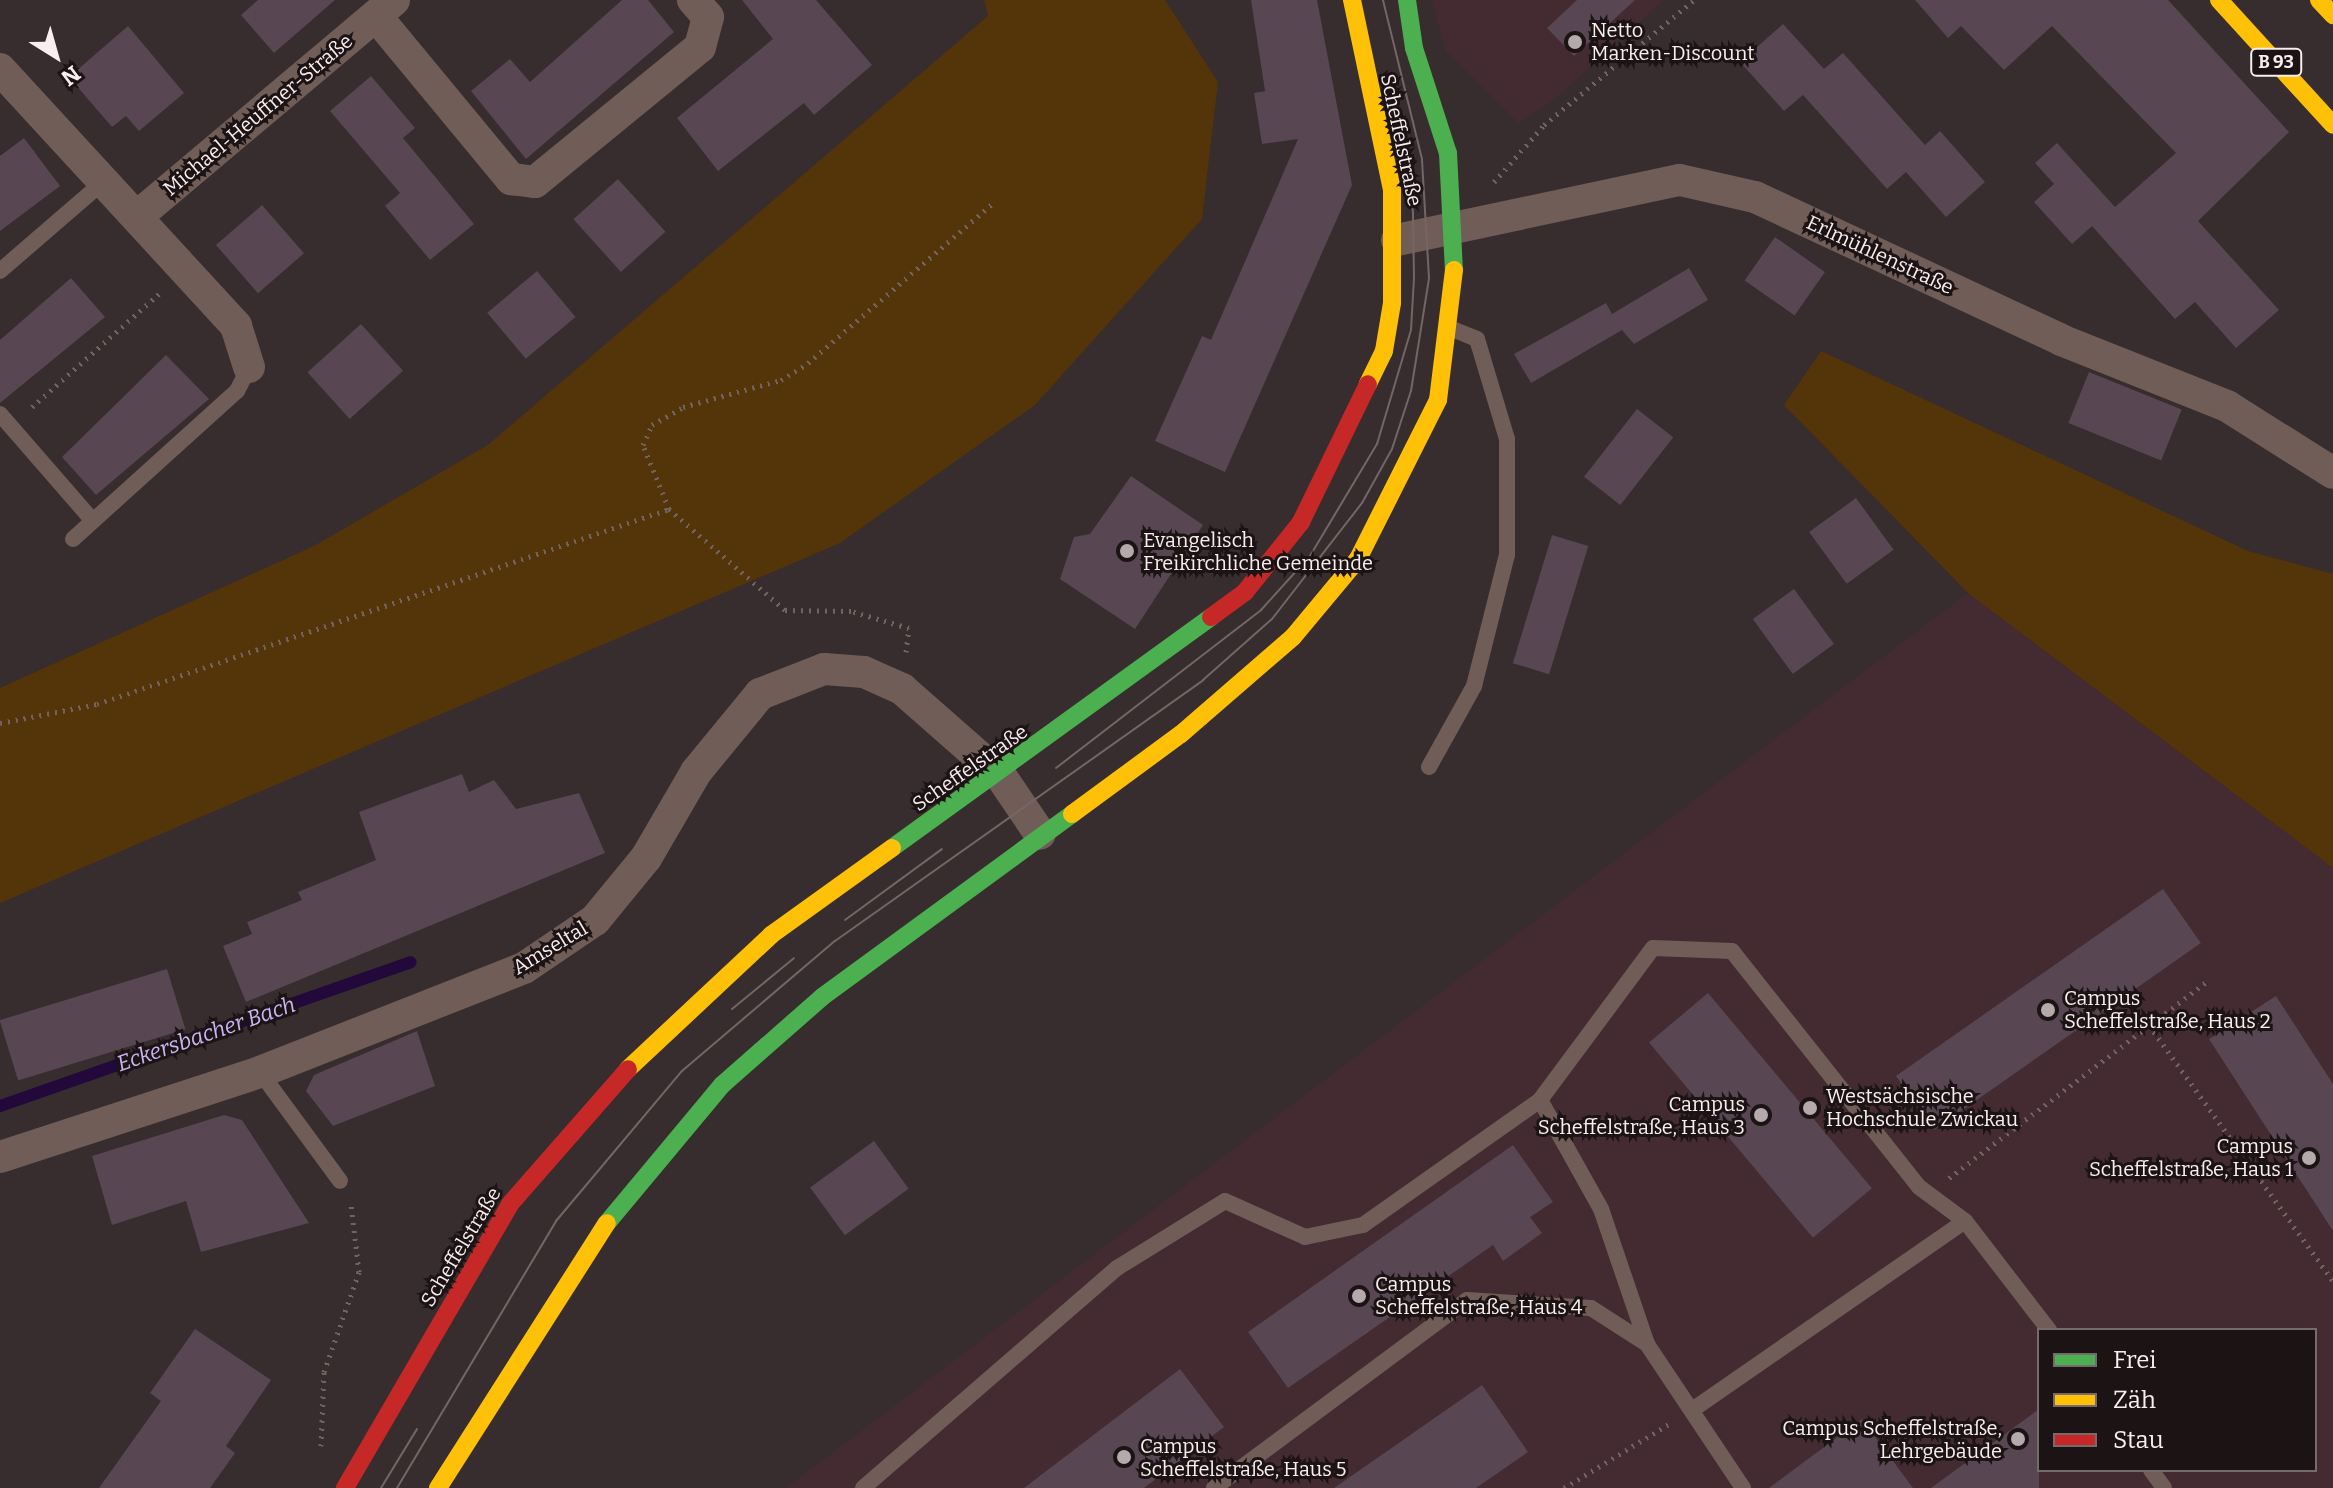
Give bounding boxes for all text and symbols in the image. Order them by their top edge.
north arrow [16,16,96,96]
place label: Netto Marken-Discount [1591,18,1755,65]
street label: Michael-Heuffner-Straße [159,29,357,201]
marker: Netto Marken-Discount [1566,33,1584,51]
road number: B 93 [2250,48,2302,76]
text: N [56,60,86,91]
street label: Scheffelstraße [1375,72,1427,208]
street label: Erlmühlenstraße [1803,210,1957,300]
place label: Evangelisch Freikirchliche Gemeinde [1143,528,1373,575]
marker: Evangelisch Freikirchliche Gemeinde [1118,542,1136,560]
street label: Scheffelstraße [908,720,1032,816]
street label: Amseltal [508,916,592,980]
place label: Campus Scheffelstraße, Haus 2 [2064,986,2271,1033]
water label: Eckersbacher Bach [113,991,299,1077]
marker: Campus Scheffelstraße, Haus 2 [2039,1001,2057,1019]
place label: Westsächsische Hochschule Zwickau [1826,1084,2018,1131]
place label: Campus Scheffelstraße, Haus 3 [1538,1092,1745,1139]
marker: Westsächsische Hochschule Zwickau [1801,1099,1819,1117]
marker: Campus Scheffelstraße, Haus 3 [1752,1106,1770,1124]
place label: Campus Scheffelstraße, Haus 1 [2089,1134,2293,1181]
marker: Campus Scheffelstraße, Haus 1 [2300,1149,2318,1167]
street label: Scheffelstraße [416,1183,506,1311]
place label: Campus Scheffelstraße, Haus 4 [1375,1272,1582,1319]
marker: Campus Scheffelstraße, Haus 4 [1350,1287,1368,1305]
legend [2037,1328,2317,1472]
text: Frei [2113,1346,2156,1374]
text: Zäh [2113,1386,2156,1414]
place label: Campus Scheffelstraße, Lehrgebäude [1782,1416,2002,1463]
text: Stau [2113,1426,2164,1454]
marker: Campus Scheffelstraße, Lehrgebäude [2009,1430,2027,1448]
place label: Campus Scheffelstraße, Haus 5 [1140,1434,1346,1481]
marker: Campus Scheffelstraße, Haus 5 [1115,1448,1133,1466]

